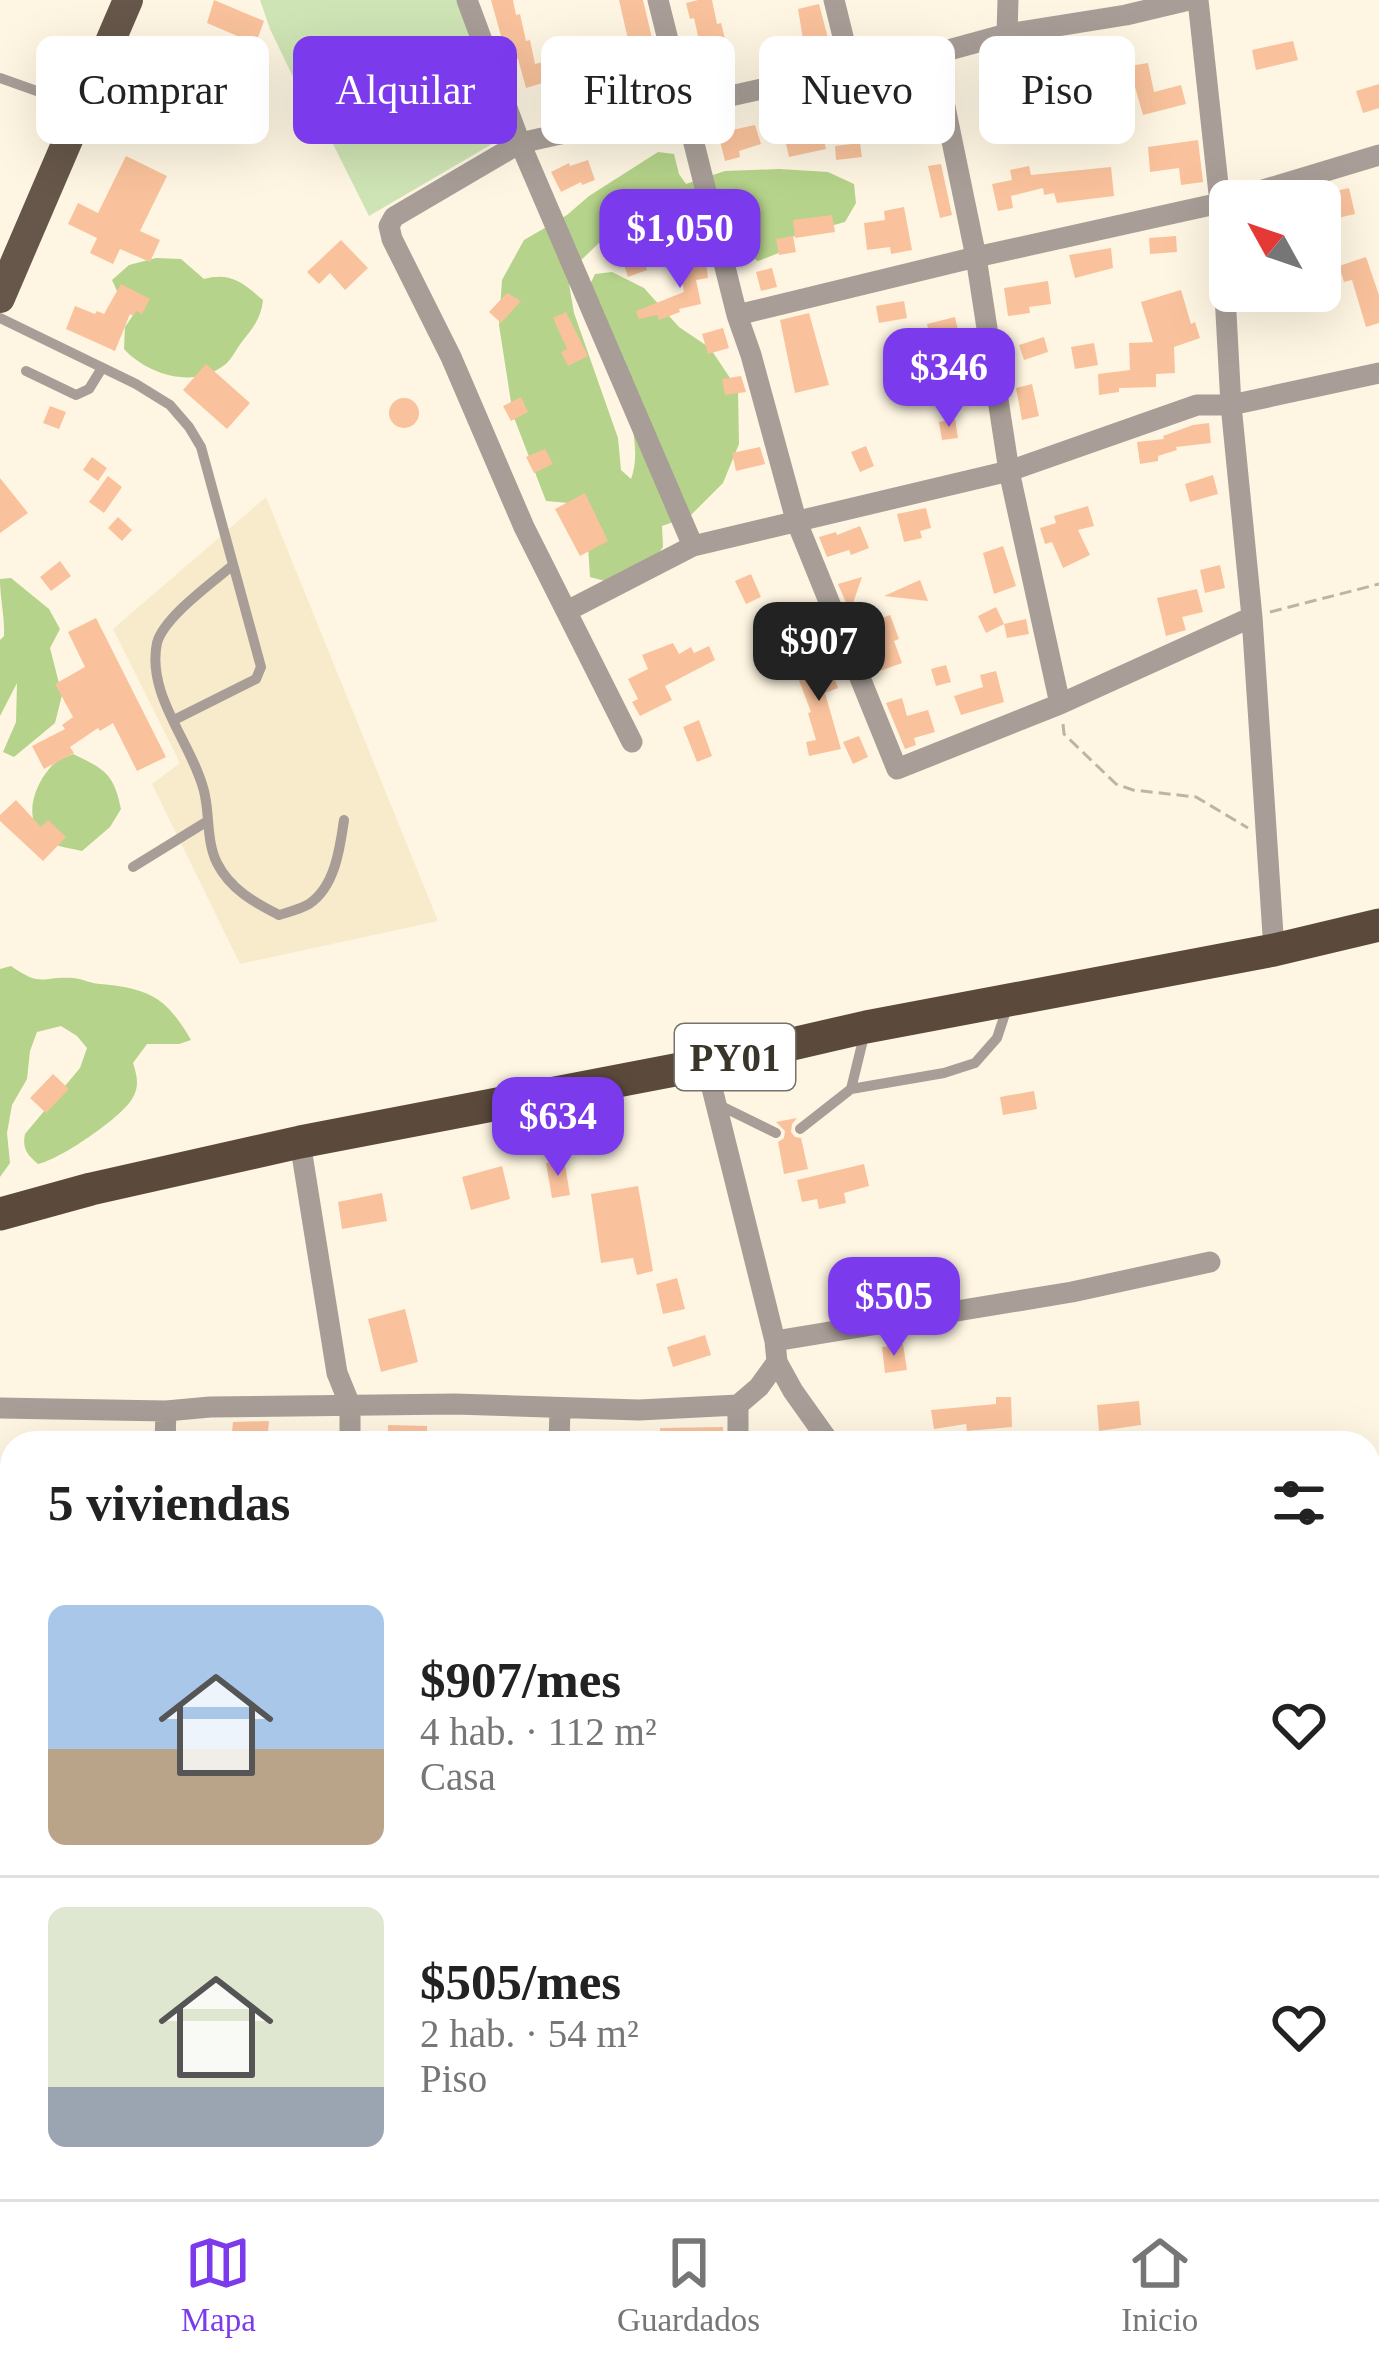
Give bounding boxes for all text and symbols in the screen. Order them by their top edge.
chip: Comprar [36,36,269,144]
chip: Alquilar [293,36,517,144]
chip: Filtros [541,36,735,144]
chip: Nuevo [759,36,955,144]
chip: Piso [979,36,1135,144]
north arrow [1209,180,1341,312]
map controls [1209,180,1341,312]
pin: $1,050 [582,189,778,291]
text: $1,050 [626,206,734,249]
pin: $346 [878,328,1020,430]
text: $346 [910,345,988,388]
pin: $907 [748,602,890,704]
text: $907 [780,619,858,662]
road number: PY01 [675,1024,795,1090]
pin: $634 [487,1077,629,1179]
text: $634 [519,1094,597,1137]
pin: $505 [823,1257,965,1359]
text: $505 [855,1274,933,1317]
icon: filters [1266,1470,1332,1536]
text: 5 viviendas [48,1475,290,1531]
text: $907/mes [420,1652,621,1708]
icon: home [144,1653,288,1797]
icon: heart [1266,1692,1332,1758]
text: 4 hab. · 112 m² [420,1710,657,1753]
text: Casa [420,1755,496,1798]
text: $505/mes [420,1954,621,2010]
icon: home [144,1955,288,2099]
icon: heart [1266,1994,1332,2060]
text: 2 hab. · 54 m² [420,2012,639,2055]
text: Piso [420,2057,487,2100]
tab: Mapa [181,2230,256,2339]
tab: Guardados [617,2230,760,2339]
tab: Inicio [1121,2230,1198,2339]

